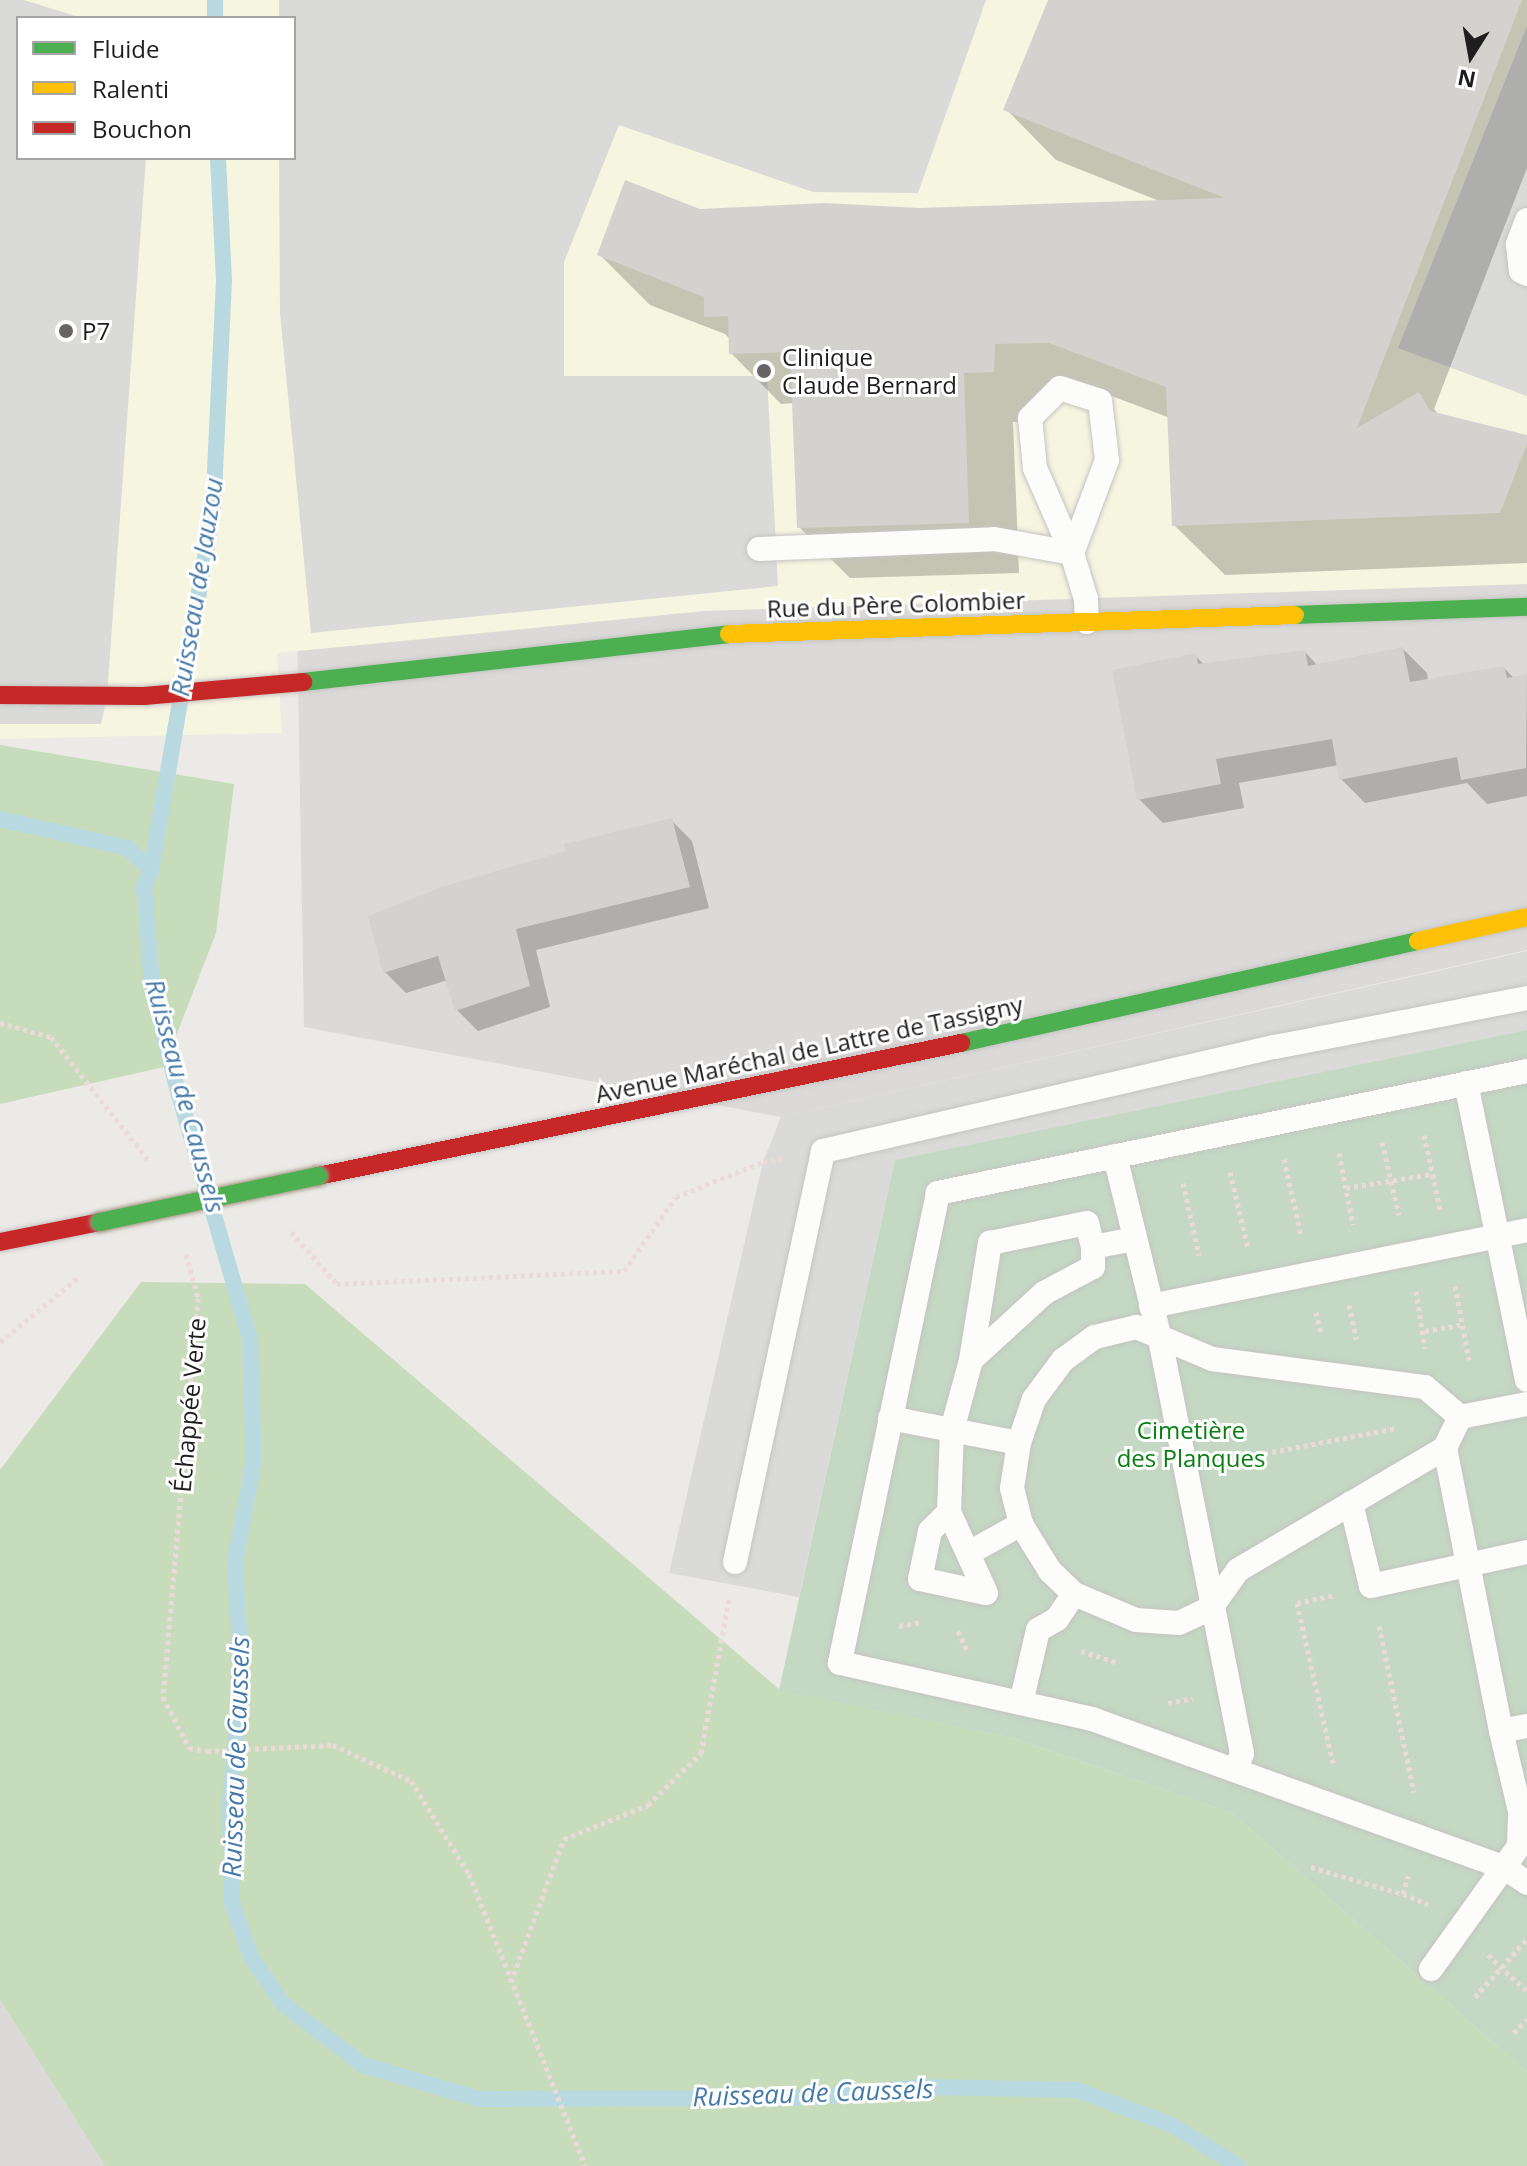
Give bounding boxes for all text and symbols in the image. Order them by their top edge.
legend [16,16,296,160]
north arrow [1431,16,1511,96]
text: Fluide [92,32,159,65]
text: N [1455,63,1478,96]
text: Ralenti [92,72,169,105]
text: Bouchon [92,112,192,145]
place label: P7 [82,317,110,345]
marker: P7 [57,322,75,340]
place label: Clinique Claude Bernard [782,343,957,399]
marker: Clinique Claude Bernard [753,360,775,382]
water label: Ruisseau de Jauzou [164,476,230,698]
street label: Rue du Père Colombier [766,585,1026,623]
water label: Ruisseau de Caussels [139,976,231,1216]
street label: Avenue Maréchal de Lattre de Tassigny [593,990,1025,1108]
street label: Échappée Verte [167,1317,211,1493]
park label: Cimetière des Planques [1117,1416,1265,1472]
water label: Ruisseau de Caussels [216,1636,256,1878]
water label: Ruisseau de Caussels [692,2073,934,2113]

